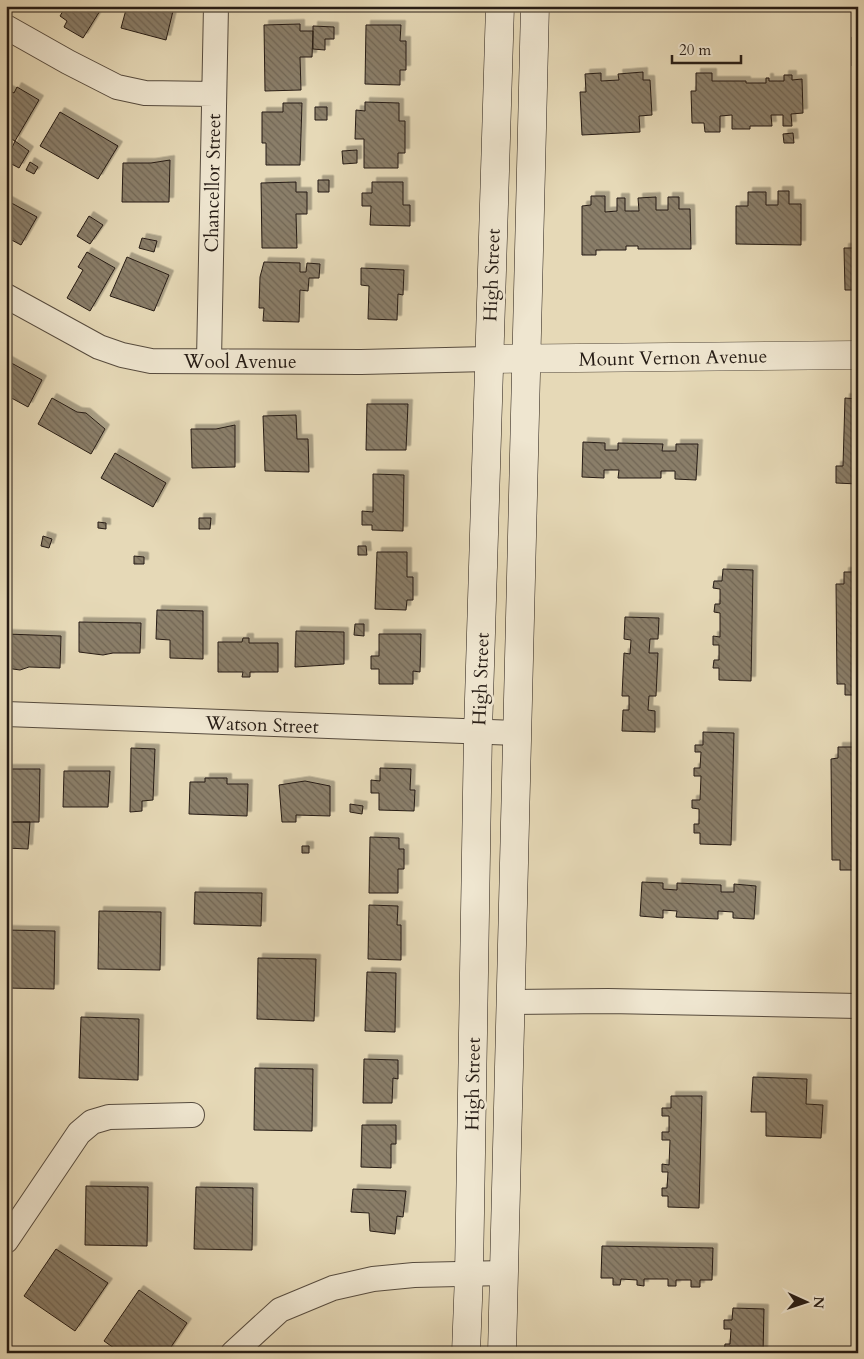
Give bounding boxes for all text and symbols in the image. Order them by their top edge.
scale bar [672,32,740,64]
text: 20 m [679,40,711,60]
street label: Chancellor Street [199,113,227,253]
street label: High Street [477,228,507,322]
street label: Mount Vernon Avenue [579,343,768,373]
street label: Wool Avenue [182,349,297,375]
street label: High Street [466,632,496,726]
street label: Watson Street [204,710,319,740]
street label: High Street [459,1037,487,1131]
north arrow [782,1276,832,1326]
text: N [809,1296,828,1309]

